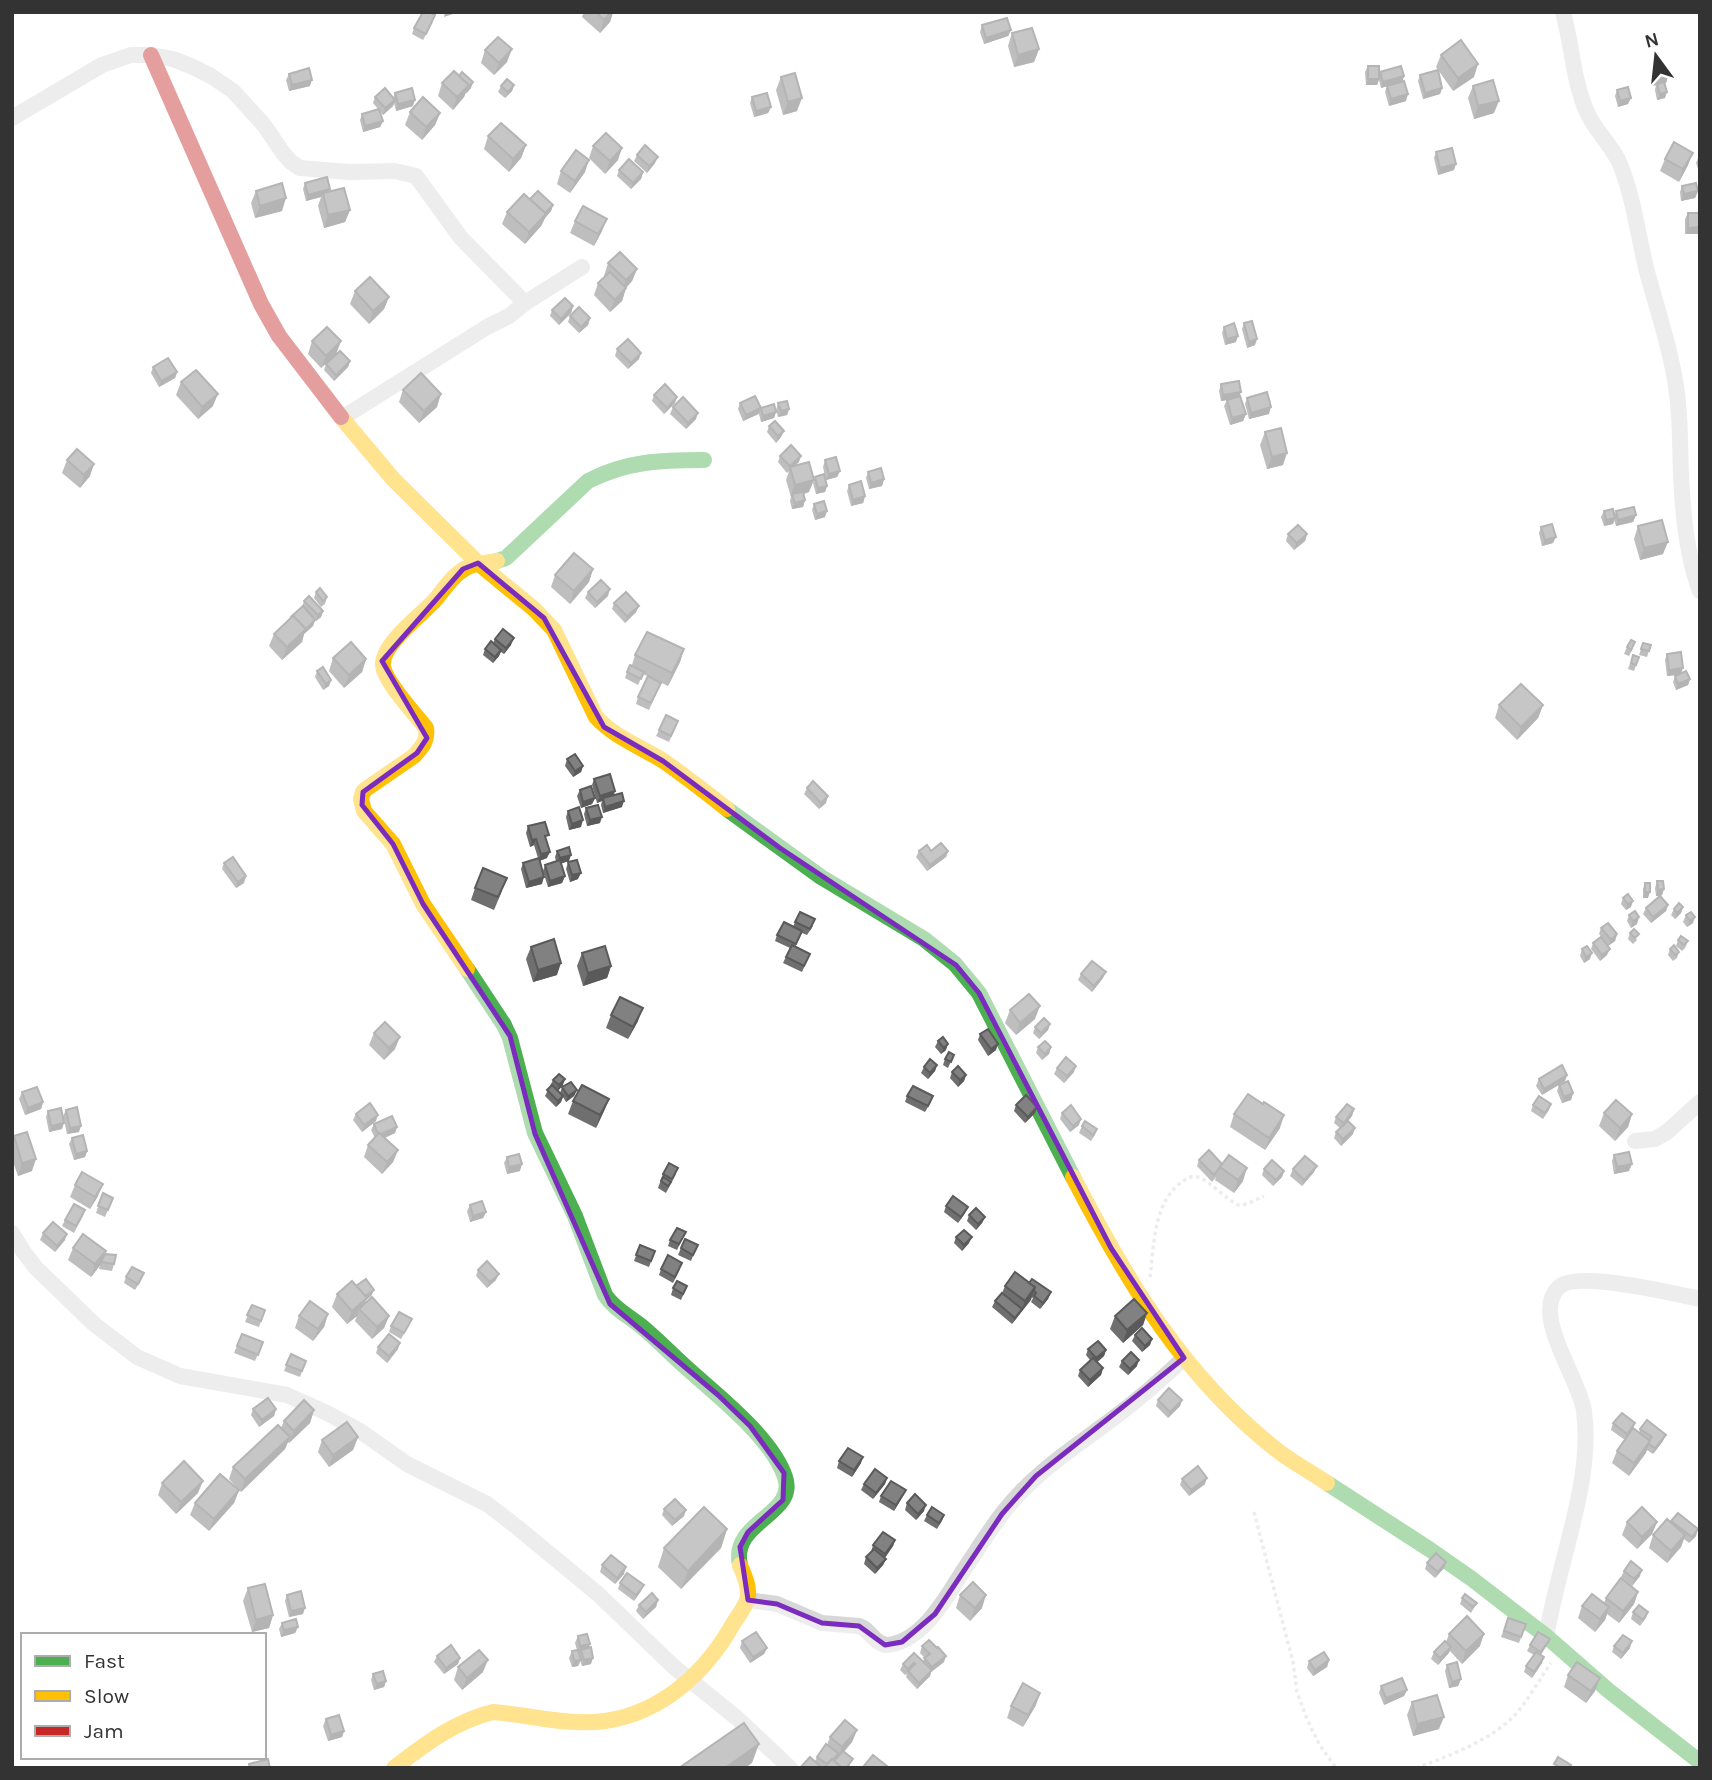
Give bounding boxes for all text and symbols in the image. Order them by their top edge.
north arrow [1621,21,1691,91]
text: N [1642,28,1661,53]
legend [21,1633,266,1759]
text: Fast [84,1649,125,1673]
text: Slow [84,1684,129,1708]
text: Jam [84,1719,124,1743]

